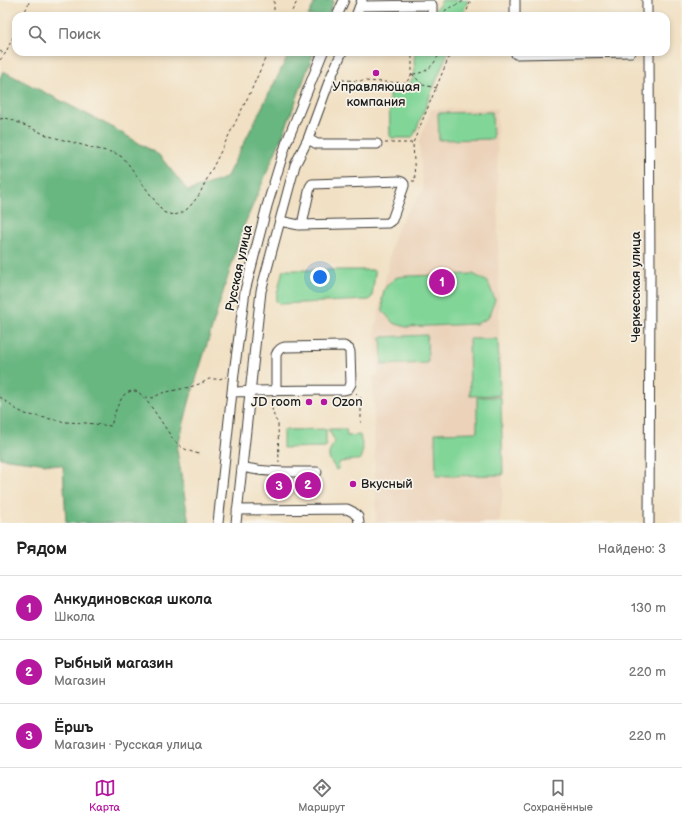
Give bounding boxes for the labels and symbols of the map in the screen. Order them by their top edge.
marker: Управляющая компания [371,68,381,78]
place label: Управляющая компания [332,79,420,110]
street label: Русская улица [222,223,256,313]
street label: Черкесская улица [628,231,644,343]
your location [310,267,330,287]
pin: 1 [429,267,455,297]
place label: JD room [251,394,301,410]
place label: Ozon [332,394,362,410]
marker: JD room [304,397,314,407]
marker: Ozon [319,397,329,407]
pin: 2 [295,470,321,500]
pin: 3 [266,471,292,501]
place label: Вкусный [361,476,413,492]
marker: Вкусный [348,479,358,489]

